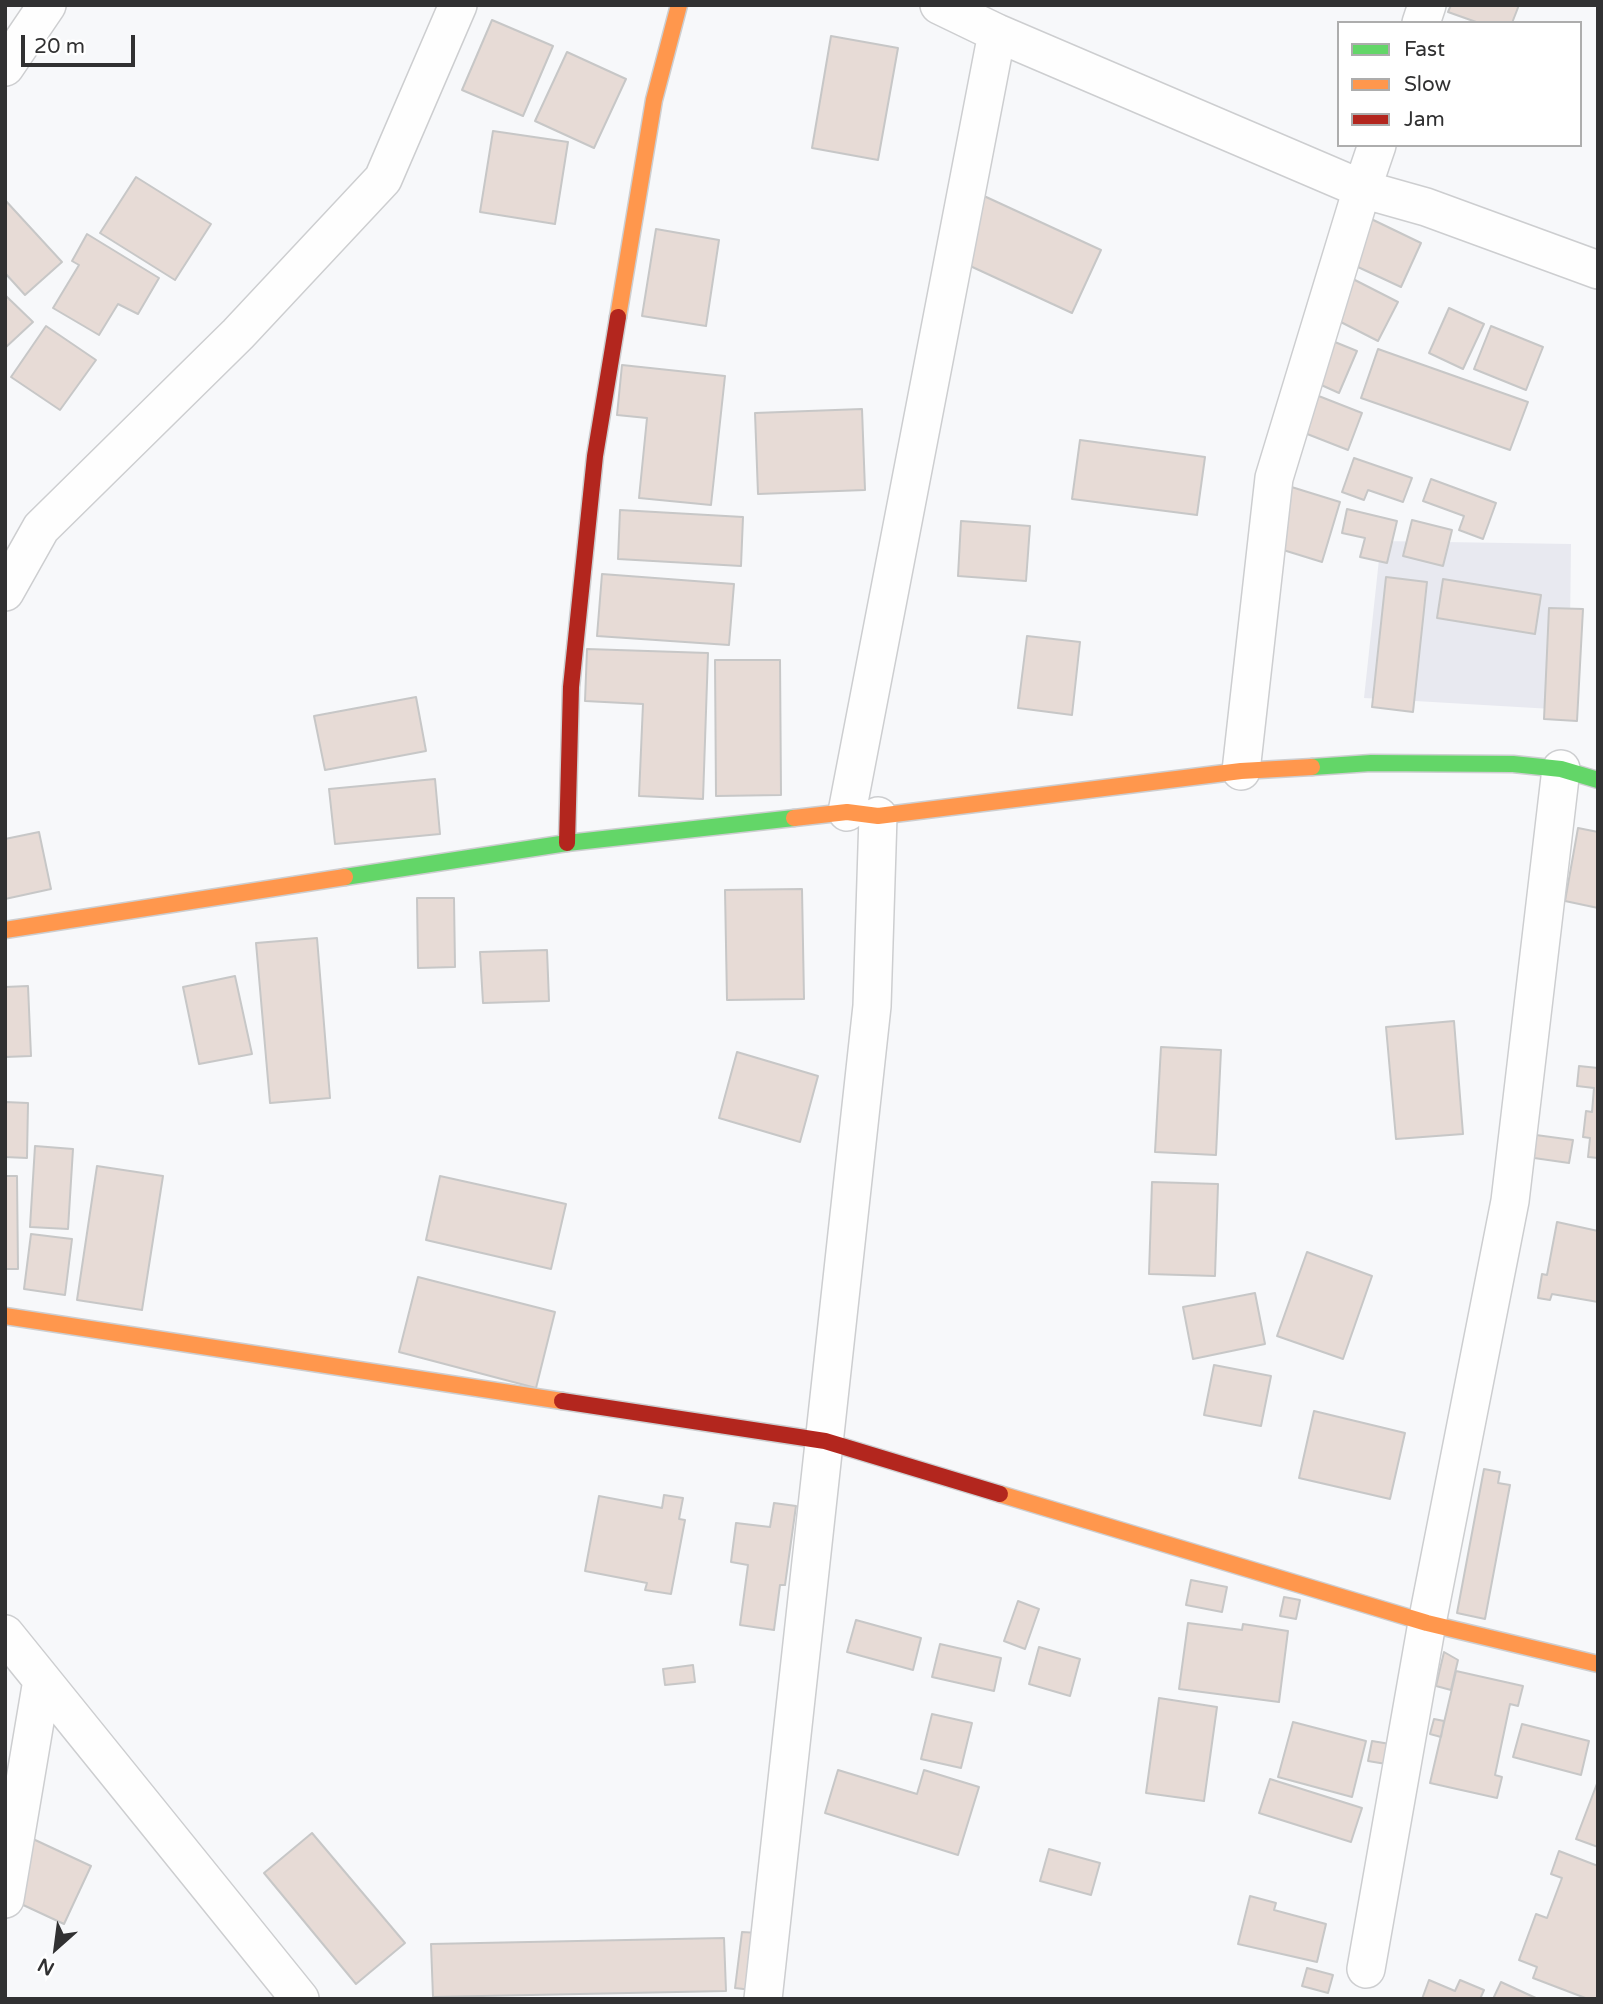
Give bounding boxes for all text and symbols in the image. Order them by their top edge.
scale bar [24,21,138,65]
legend [1337,21,1582,147]
text: 20 m [34,34,85,59]
text: Fast [1404,37,1445,62]
text: Slow [1404,72,1451,97]
text: Jam [1404,107,1445,132]
north arrow [21,1913,91,1983]
text: N [34,1953,58,1980]

